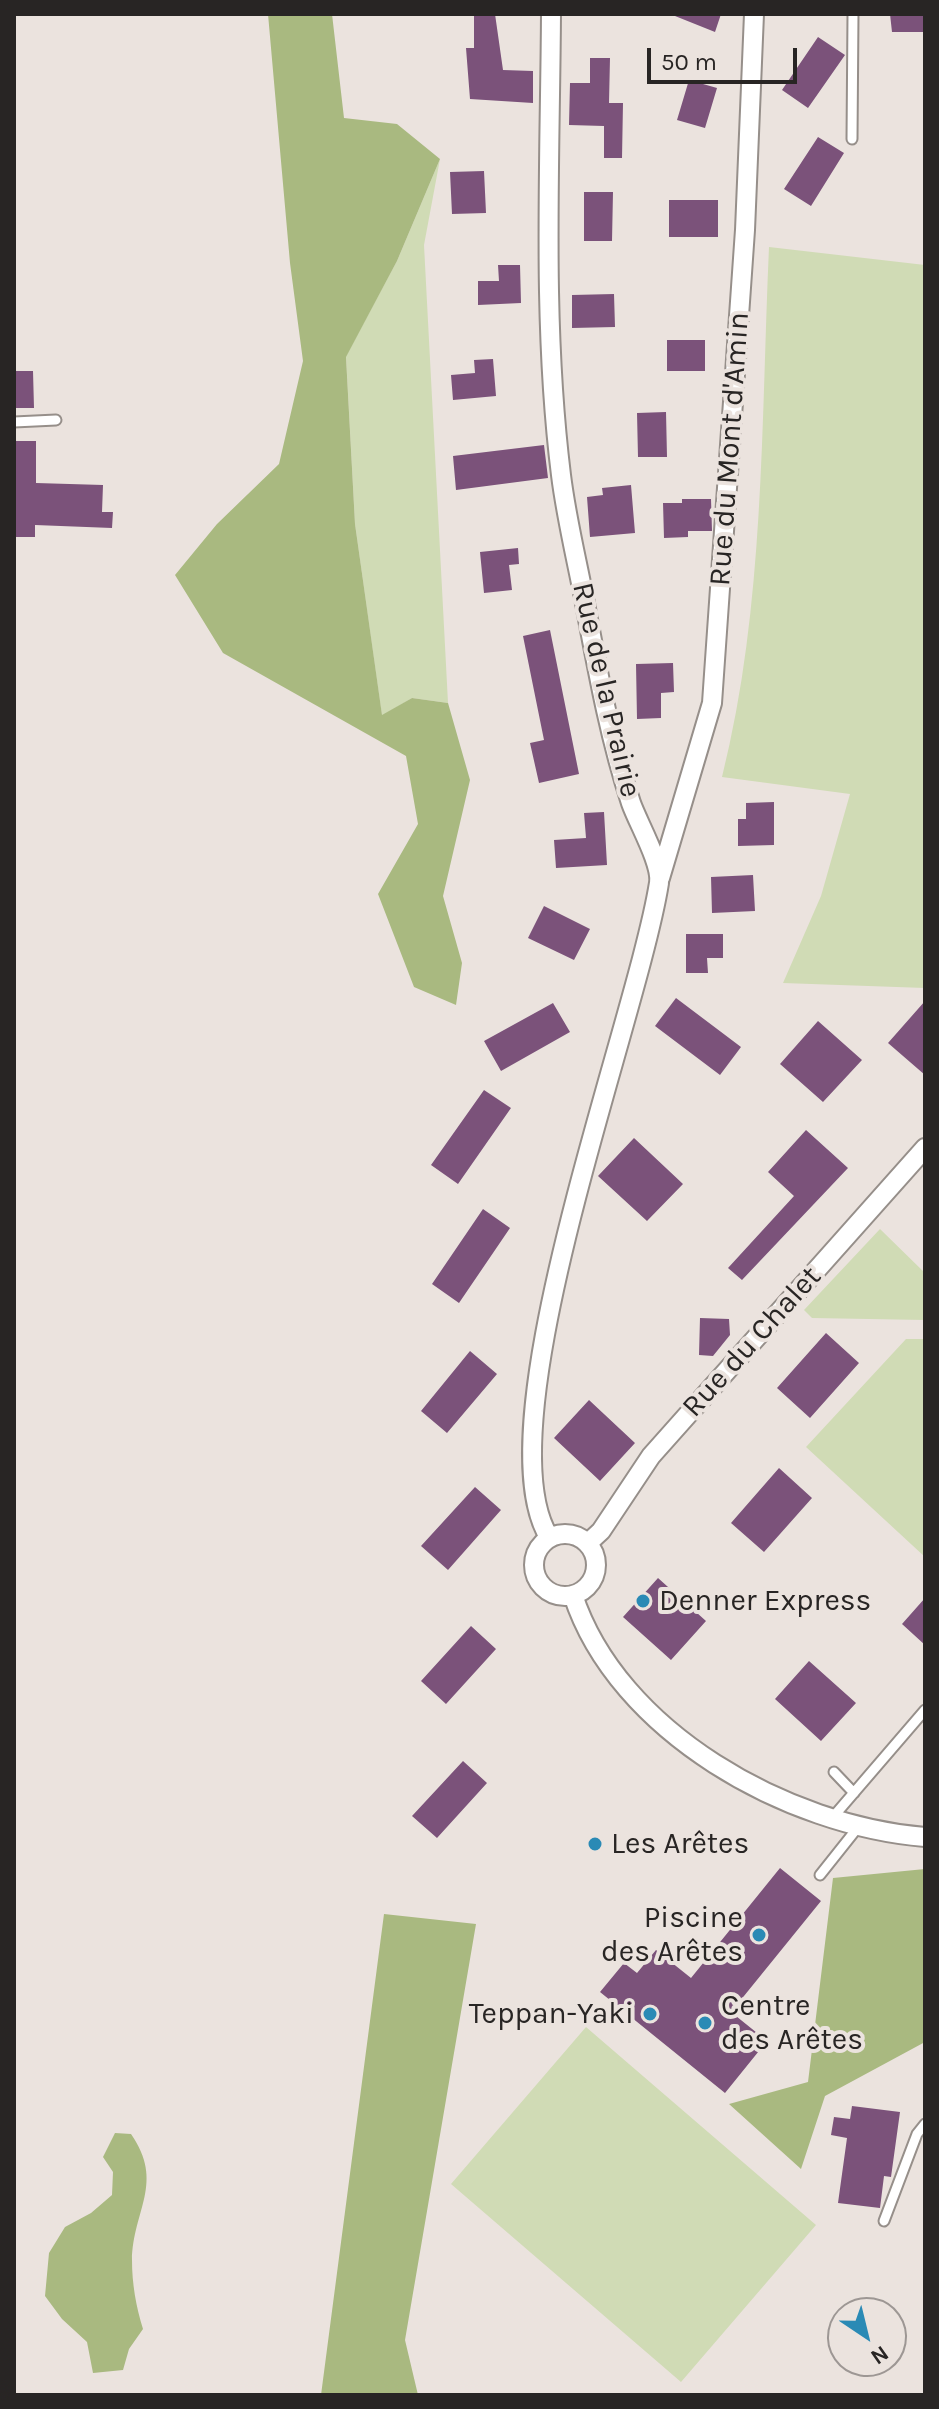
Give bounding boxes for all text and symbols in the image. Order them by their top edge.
scale bar [651,32,801,82]
text: 50 m [661,48,717,76]
street label: Rue du Mont d'Amin [702,311,758,587]
street label: Rue de la Prairie [564,579,648,801]
street label: Rue du Chalet [675,1259,829,1425]
place label: Denner Express [659,1583,871,1619]
marker: Denner Express [634,1592,652,1610]
place label: Les Arêtes [611,1826,749,1862]
marker: Les Arêtes [586,1835,604,1853]
place label: Piscine des Arêtes [601,1900,743,1970]
marker: Piscine des Arêtes [750,1926,768,1944]
place label: Centre des Arêtes [721,1988,863,2058]
place label: Teppan-Yaki [469,1996,634,2032]
marker: Teppan-Yaki [641,2005,659,2023]
marker: Centre des Arêtes [696,2014,714,2032]
north arrow [827,2297,907,2377]
text: N [866,2340,894,2370]

